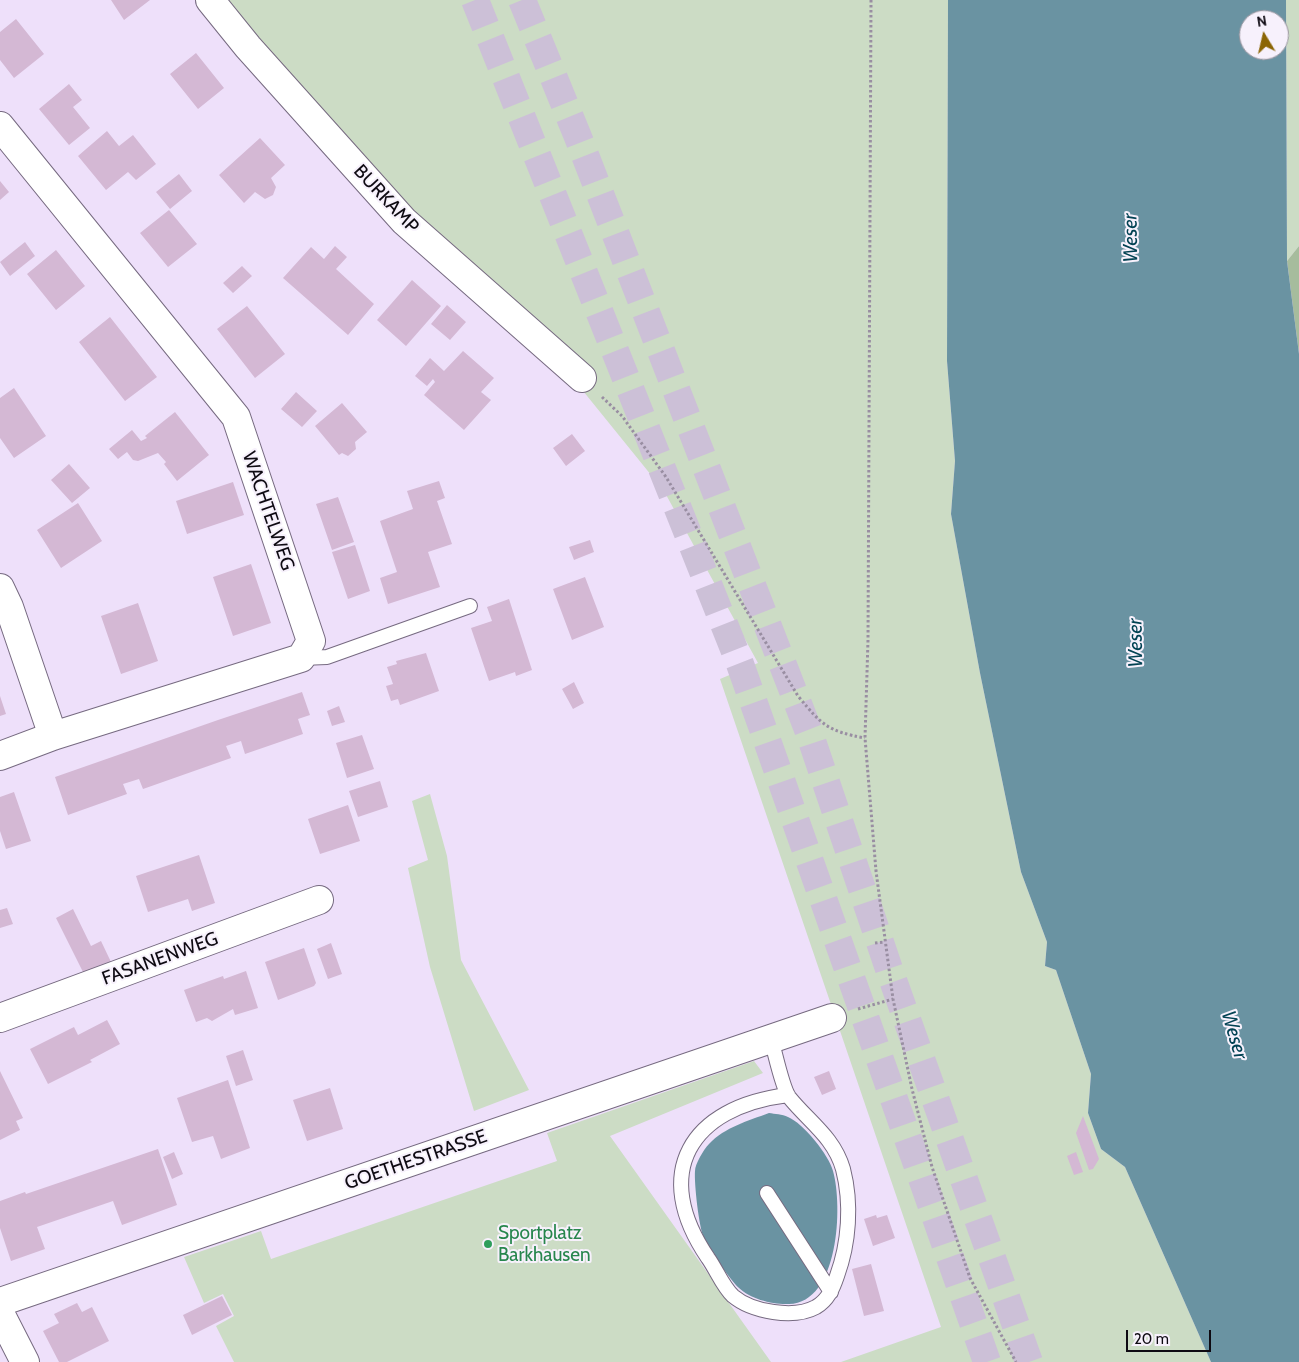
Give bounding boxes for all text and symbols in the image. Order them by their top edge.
north arrow [1239,10,1289,60]
text: N [1256,12,1268,31]
street label: BURKAMP [349,160,423,238]
water label: Weser [1119,213,1143,263]
street label: WACHTELWEG [237,449,299,573]
water label: Weser [1124,618,1148,668]
street label: FASANENWEG [99,927,221,991]
water label: Weser [1216,1008,1252,1062]
street label: GOETHESTRASSE [342,1125,490,1195]
place label: Sportplatz Barkhausen [498,1222,591,1266]
marker: Sportplatz Barkhausen [482,1238,494,1250]
scale bar [1129,1320,1214,1352]
text: 20 m [1134,1330,1169,1348]

